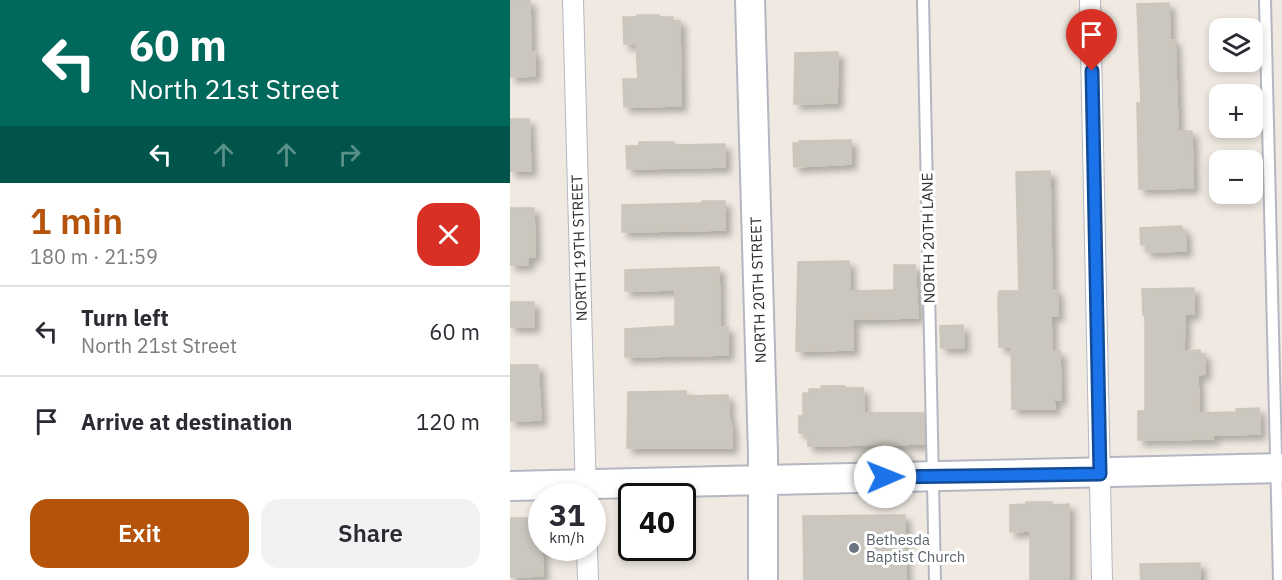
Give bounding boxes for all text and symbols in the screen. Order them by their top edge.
pin [1066,9,1117,71]
text: 60 m [129,18,227,73]
icon: arrive [1075,18,1108,51]
map controls [1209,18,1263,204]
button: layers [1209,18,1263,72]
icon: left [30,24,108,102]
text: North 21st Street [129,71,340,106]
button: + [1209,84,1263,138]
icon: left [144,138,177,171]
icon: ahead [207,138,240,171]
icon: ahead [270,138,303,171]
icon: right [333,138,366,171]
button: − [1209,150,1263,204]
street label: NORTH 20TH LANE [917,173,939,303]
street label: NORTH 19TH STREET [567,174,591,322]
text: 1 min [30,197,123,244]
button: close [417,203,480,266]
street label: NORTH 20TH STREET [746,216,770,364]
text: 180 m · 21:59 [30,243,158,270]
text: Turn left [81,303,169,332]
icon: left [30,315,63,348]
text: 60 m [429,317,480,346]
text: North 21st Street [81,332,237,359]
icon: arrive [30,405,63,438]
text: Arrive at destination [81,407,292,436]
text: 120 m [416,407,480,436]
position arrow [853,445,917,509]
speed limit sign: 40 [618,483,696,561]
text: 31 [549,495,585,534]
button: Exit [30,499,249,568]
button: Share [261,499,480,568]
text: km/h [549,528,585,547]
place label: Bethesda Baptist Church [866,530,965,566]
marker: Bethesda Baptist Church [847,541,861,555]

